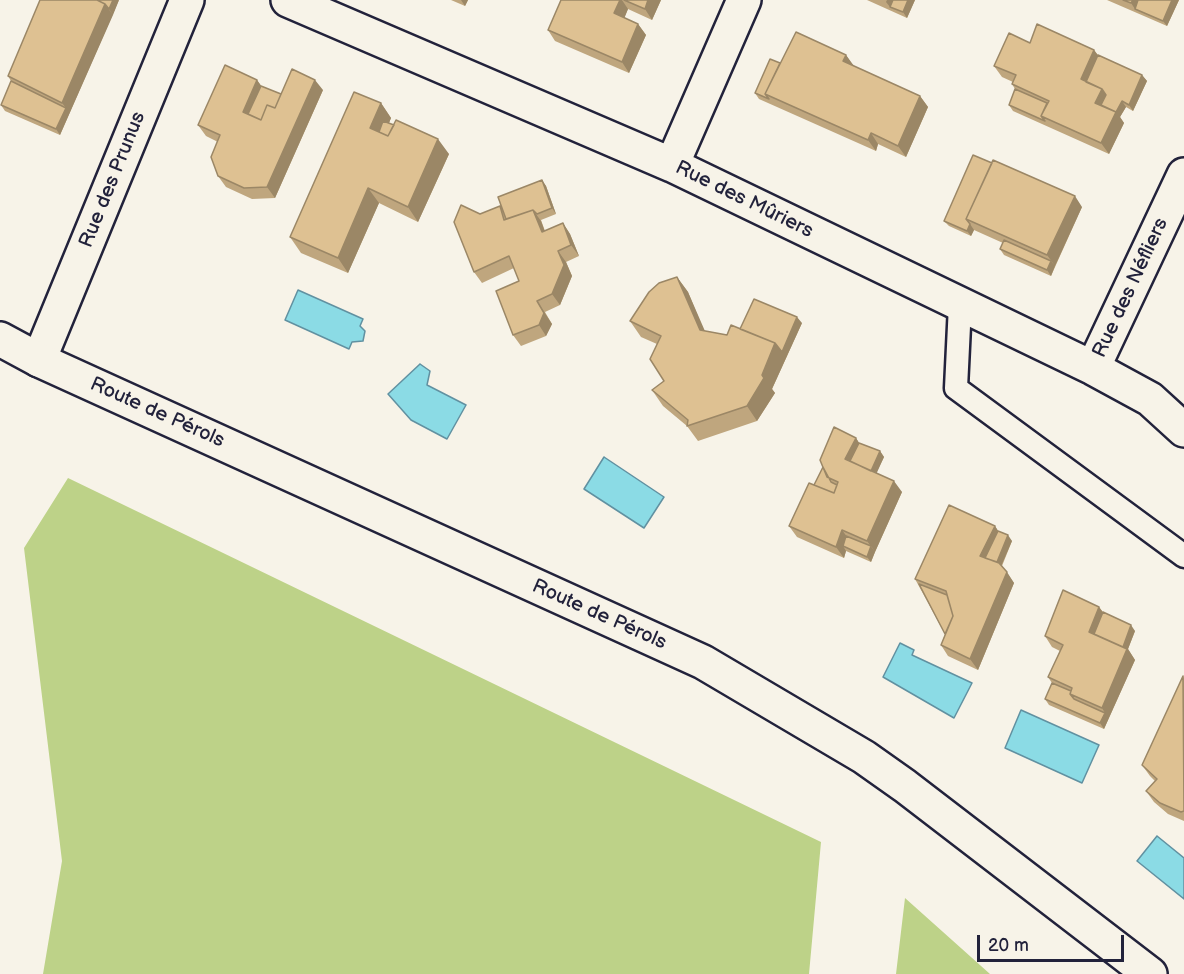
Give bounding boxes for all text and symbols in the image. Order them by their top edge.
street label: Rue des Prunus [75,109,151,251]
street label: Rue des Mûriers [671,156,817,244]
street label: Rue des Néfliers [1088,214,1174,362]
street label: Route de Pérols [86,373,228,453]
street label: Route de Pérols [528,575,670,655]
scale bar [980,923,1127,961]
text: 20 m [988,935,1029,956]

